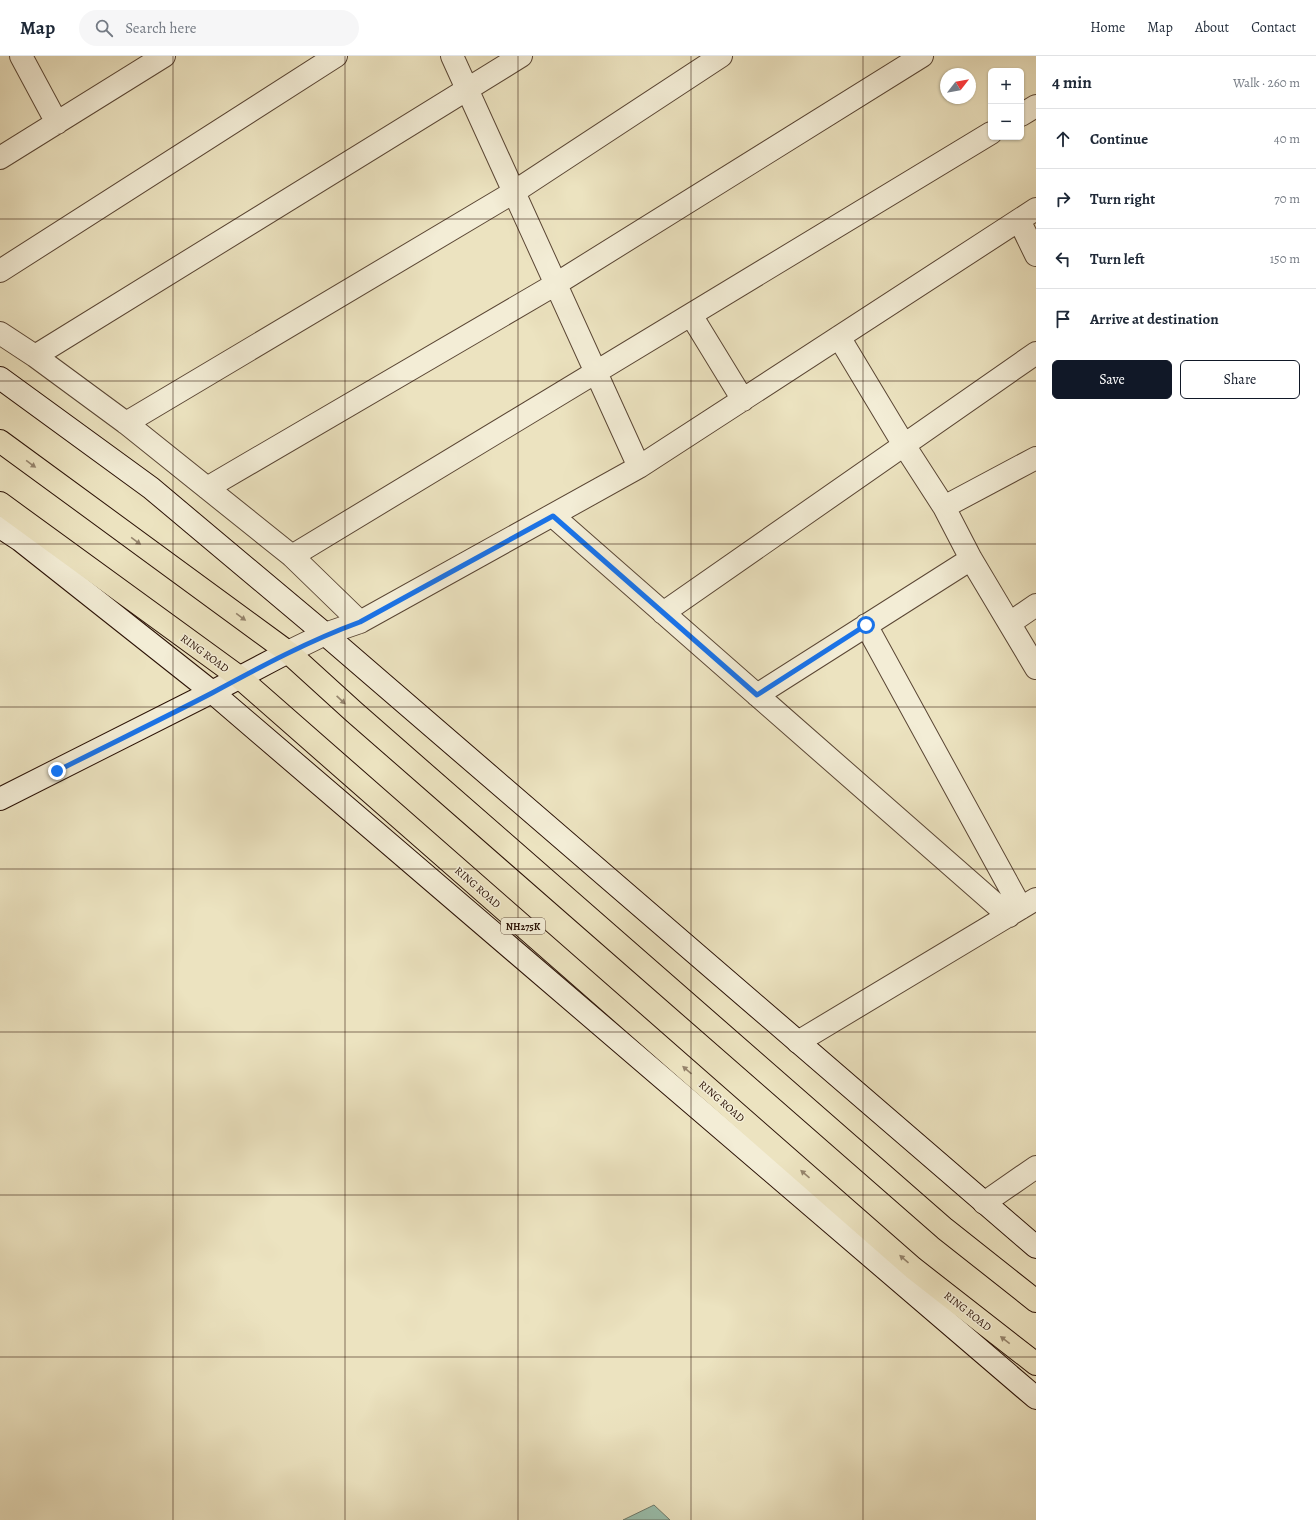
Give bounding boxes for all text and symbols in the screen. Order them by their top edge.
search box [79,10,359,46]
text: Map [20,15,55,41]
icon: search [93,17,115,39]
text: Search here [125,18,197,38]
text: Home [1090,18,1125,37]
text: Map [1147,18,1173,37]
text: About [1195,18,1229,37]
text: Contact [1251,18,1296,37]
north arrow [940,68,976,104]
map controls [988,68,1024,140]
button: + [988,68,1024,104]
text: 4 min [1052,71,1092,94]
text: Walk · 260 m [1233,74,1300,91]
button: − [988,104,1024,140]
icon: ahead [1052,128,1074,150]
text: Continue [1090,129,1148,149]
text: 40 m [1274,130,1300,147]
icon: right [1052,188,1074,210]
text: Turn right [1090,189,1155,209]
text: 70 m [1274,190,1300,207]
icon: left [1052,248,1074,270]
text: Turn left [1090,249,1145,269]
text: 150 m [1270,250,1300,267]
icon: arrive [1052,308,1074,330]
text: Arrive at destination [1090,309,1219,329]
button: Save [1052,360,1172,399]
button: Share [1180,360,1300,399]
one-way arrow [26,460,37,468]
one-way arrow [131,537,142,545]
one-way arrow [236,613,247,622]
route start [857,616,875,634]
street label: RING ROAD [177,631,232,676]
one-way arrow [336,696,346,705]
route end [48,762,66,780]
street label: RING ROAD [451,863,504,912]
road number: NH275K [501,918,545,934]
one-way arrow [681,1065,692,1074]
street label: RING ROAD [695,1077,748,1126]
one-way arrow [800,1169,811,1178]
one-way arrow [899,1255,908,1264]
street label: RING ROAD [941,1288,995,1335]
one-way arrow [1000,1335,1011,1344]

